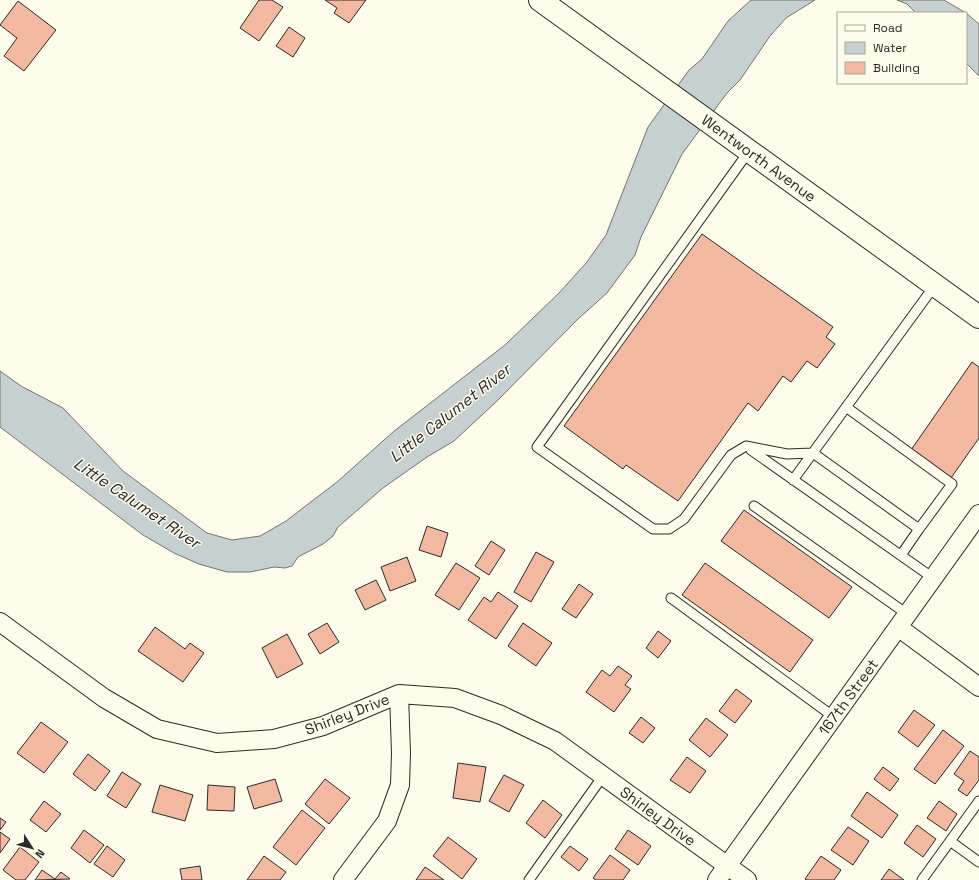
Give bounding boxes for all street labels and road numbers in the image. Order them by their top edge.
street label: Wentworth Avenue [698,110,820,206]
street label: 167th Street [814,655,882,739]
street label: Shirley Drive [302,689,392,739]
street label: Shirley Drive [616,782,700,850]

